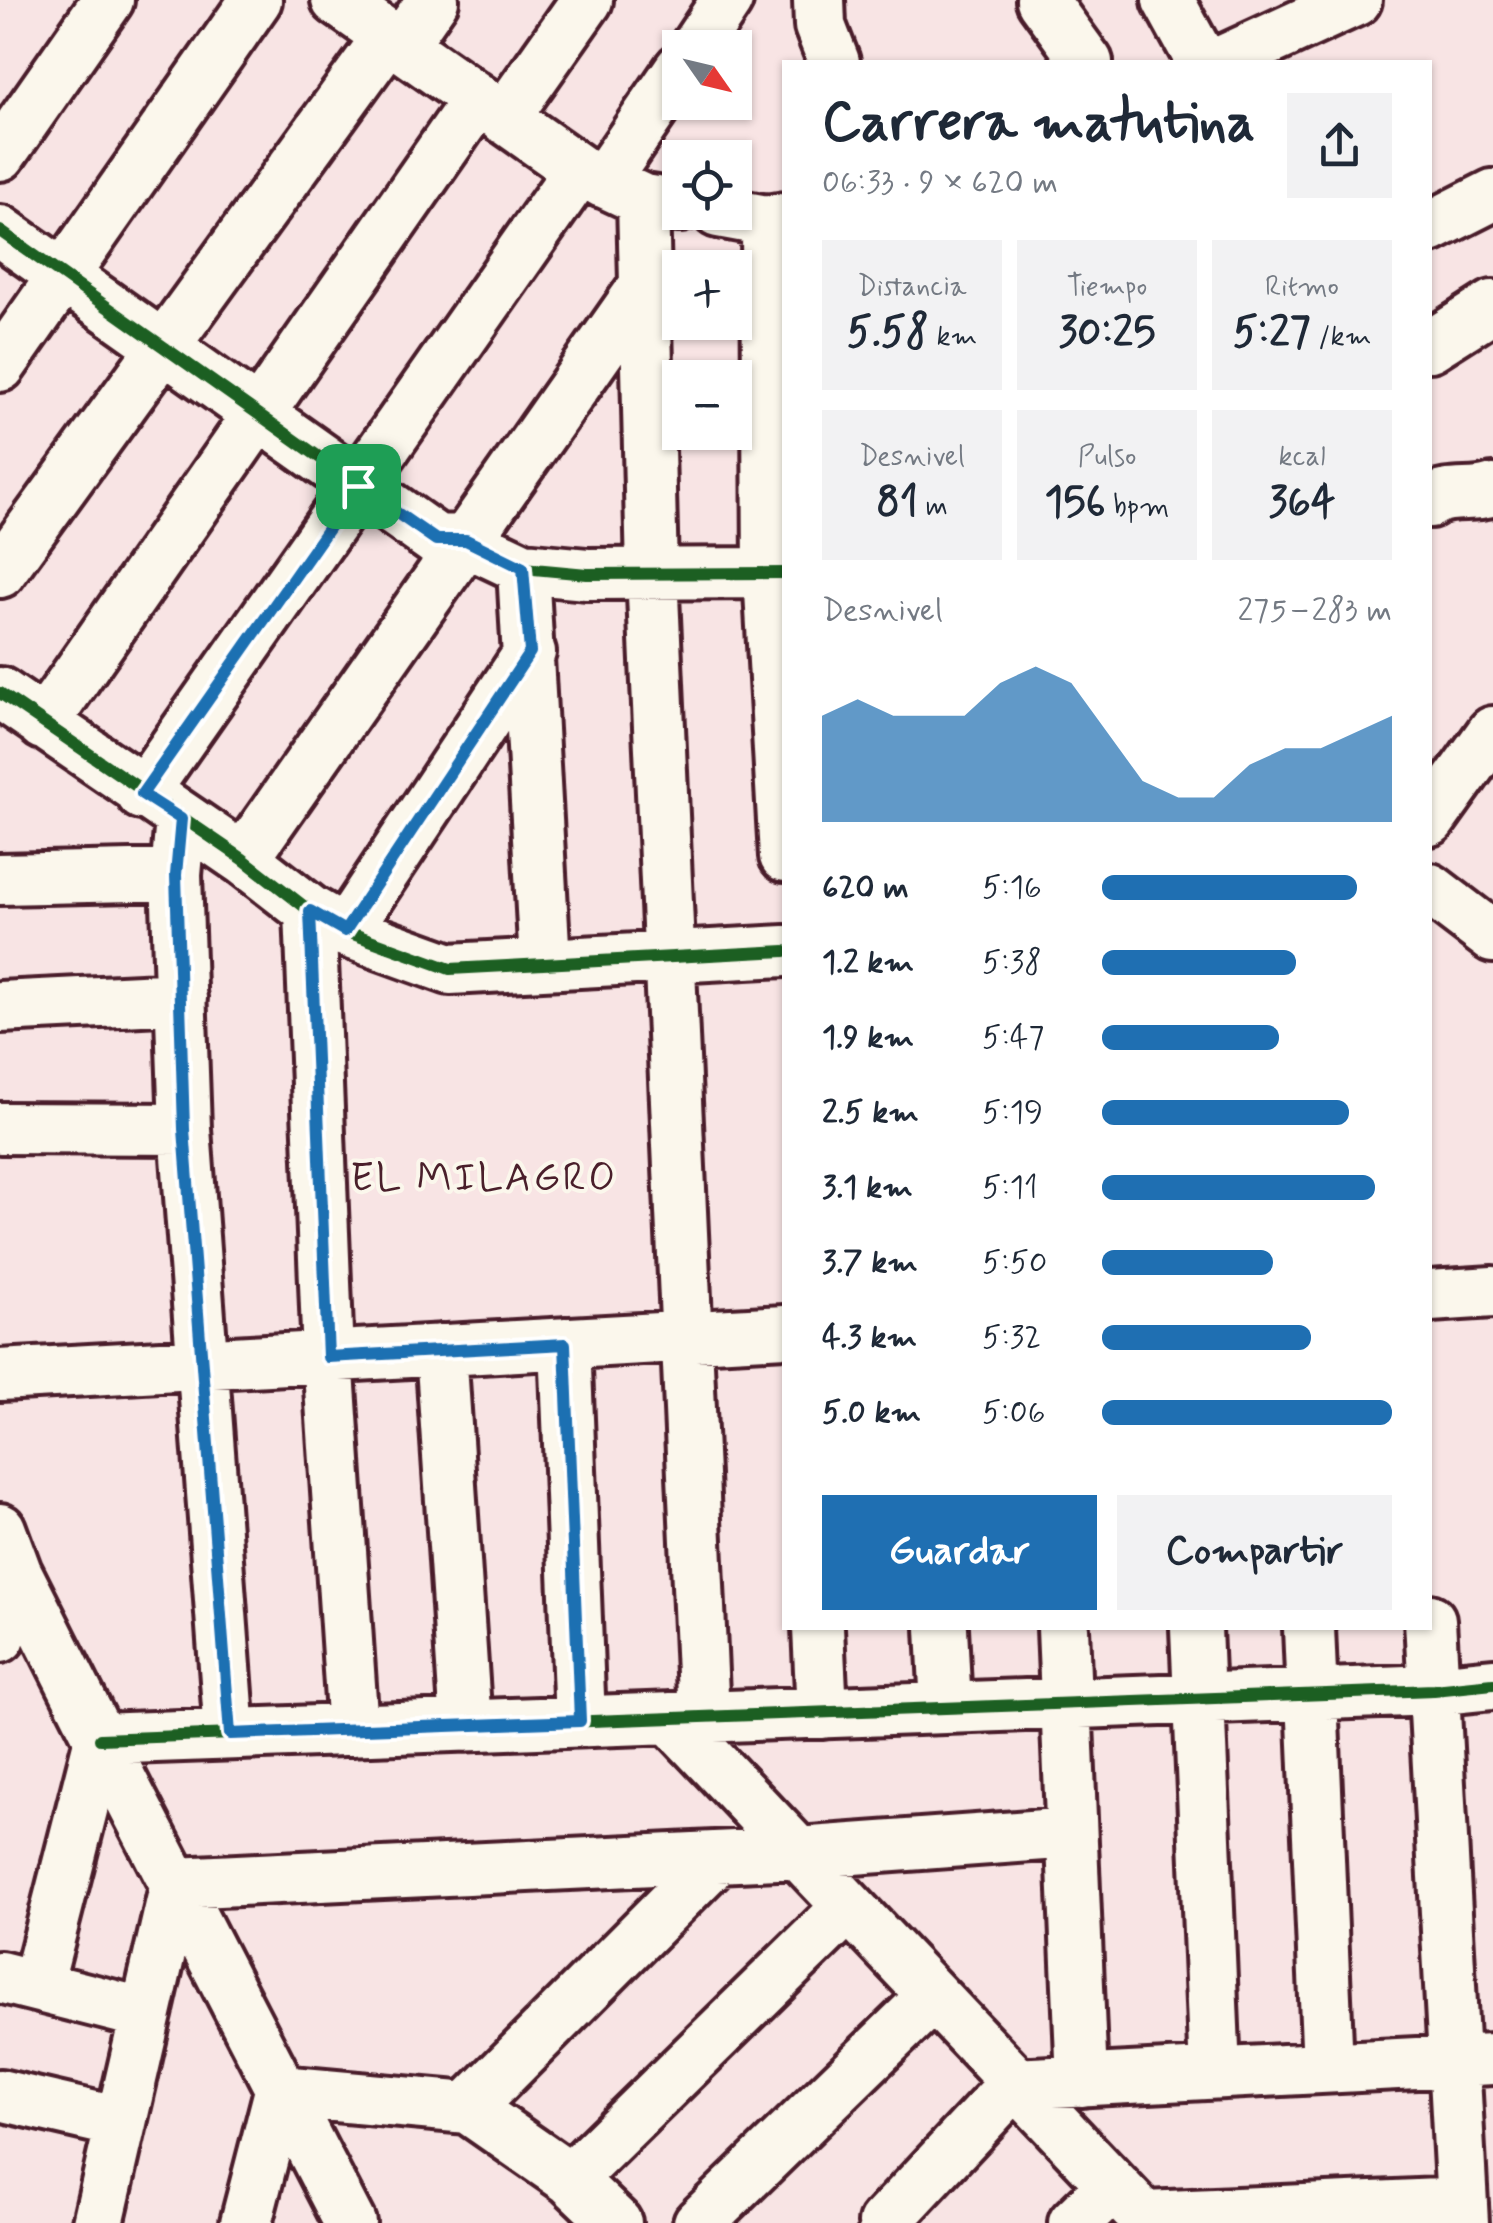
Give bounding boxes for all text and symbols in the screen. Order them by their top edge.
north arrow [662,30,752,120]
map controls [662,30,752,450]
text: Carrera matutina [822,88,1255,160]
button: share [1287,93,1392,198]
button: locate [662,140,752,230]
text: 06:33 · 9 × 620 m [822,162,1058,204]
button: + [662,250,752,340]
text: Distancia [857,269,967,306]
text: Tiempo [1067,269,1147,306]
text: Ritmo [1265,269,1339,306]
text: 5.58 [847,306,929,361]
text: 30:25 [1058,306,1156,361]
text: 5:27 [1233,306,1311,361]
text: km [929,319,977,356]
text: /km [1311,319,1371,356]
button: − [662,360,752,450]
text: Desnivel [859,439,965,476]
text: Pulso [1078,439,1136,476]
text: kcal [1278,439,1326,476]
pin [316,444,401,529]
icon: arrive [331,459,386,514]
text: 81 [876,476,918,531]
text: 156 [1045,476,1106,531]
text: 364 [1269,476,1335,531]
text: m [918,489,948,526]
text: bpm [1106,489,1169,526]
text: Desnivel [822,590,943,632]
text: 275–283 m [1237,590,1392,632]
text: 620 m [822,867,909,909]
text: 5:16 [982,867,1042,909]
text: 1.2 km [822,942,914,984]
text: 5:38 [982,942,1042,984]
text: 1.9 km [822,1017,914,1059]
text: 5:47 [982,1017,1044,1059]
text: 2.5 km [822,1092,919,1134]
text: 5:19 [982,1092,1043,1134]
district label: EL MILAGRO [350,1153,618,1205]
text: 3.1 km [822,1167,913,1209]
text: 5:11 [982,1167,1038,1209]
text: 3.7 km [822,1242,918,1284]
text: 5:50 [982,1242,1047,1284]
text: 4.3 km [822,1317,917,1359]
text: 5:32 [982,1317,1041,1359]
text: 5.0 km [822,1392,921,1434]
text: 5:06 [982,1392,1045,1434]
button: Guardar [822,1495,1097,1610]
button: Compartir [1117,1495,1392,1610]

